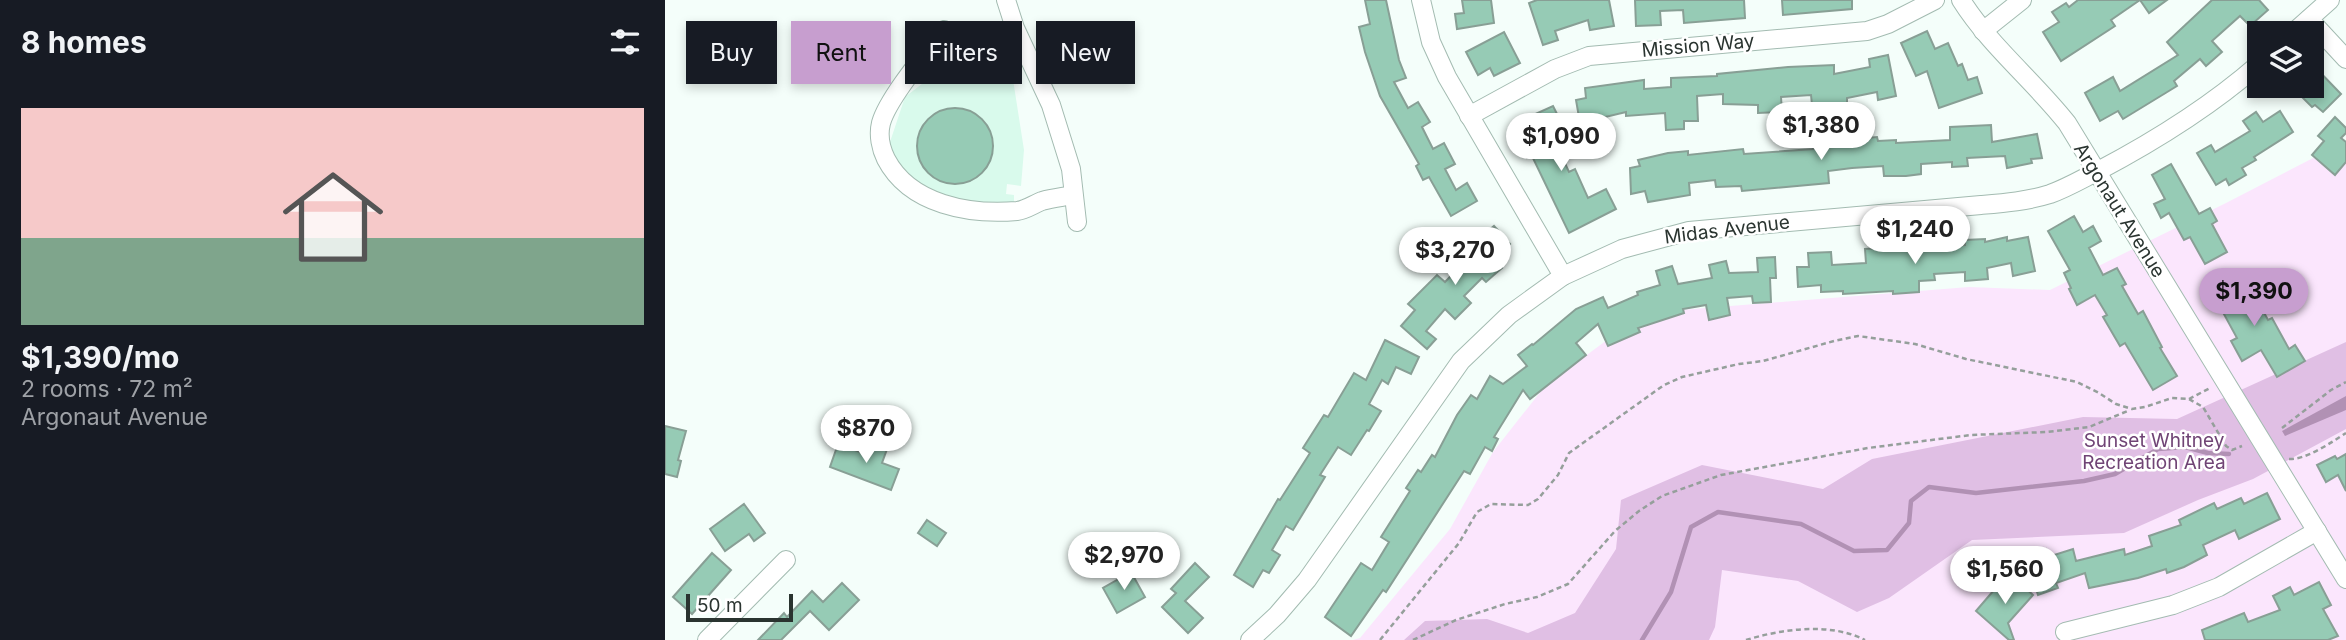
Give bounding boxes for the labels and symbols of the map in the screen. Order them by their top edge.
street label: Mission Way [1641,29,1756,62]
pin: $1,380 [1764,102,1878,162]
pin: $1,090 [1504,114,1618,173]
street label: Argonaut Avenue [2069,139,2170,282]
pin: $1,240 [1858,206,1972,266]
street label: Midas Avenue [1663,210,1791,249]
pin: $3,270 [1398,228,1512,287]
pin: $1,390 [2197,268,2311,328]
pin: $870 [825,406,907,465]
park label: Sunset Whitney Recreation Area [2082,429,2226,474]
pin: $2,970 [1067,532,1181,592]
pin: $1,560 [1948,546,2062,606]
scale bar [686,591,793,623]

